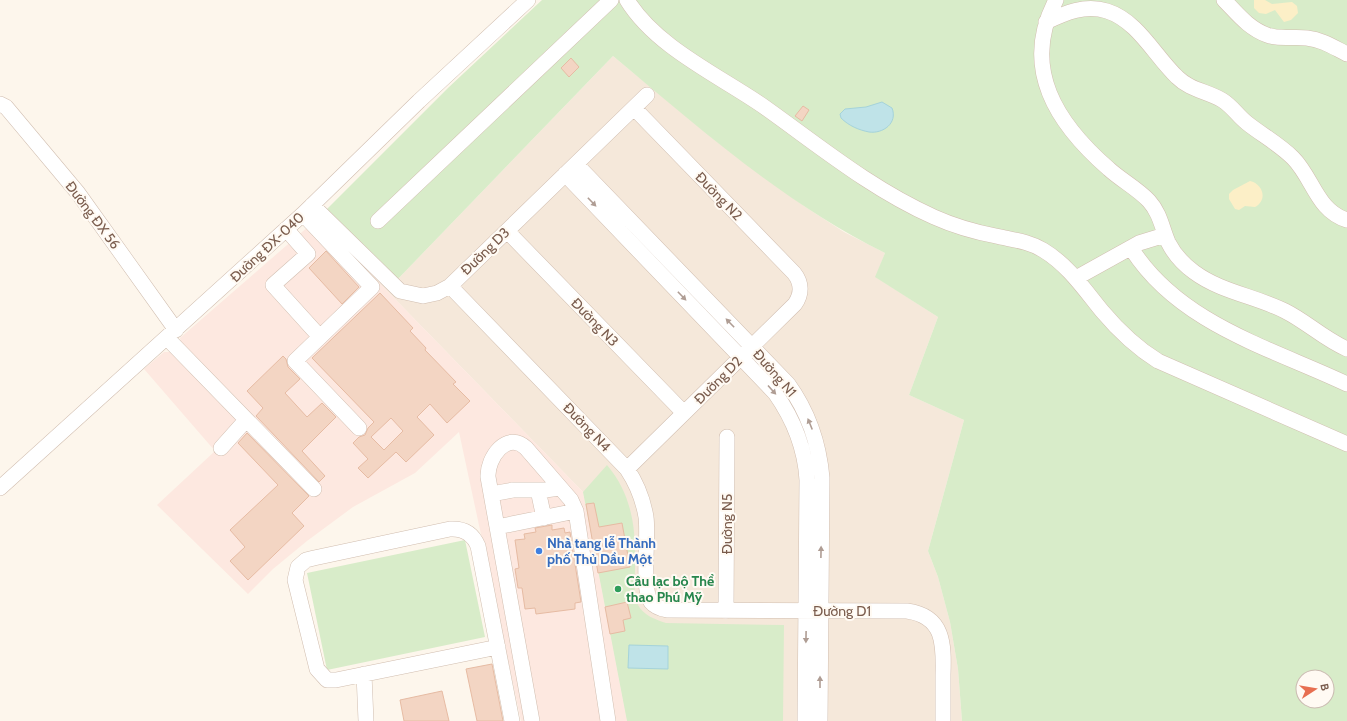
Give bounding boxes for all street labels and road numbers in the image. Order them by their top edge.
street label: Đường N2 [692,168,746,224]
street label: Đường ĐX 56 [62,177,124,253]
street label: Đường ĐX-040 [226,208,308,286]
street label: Đường D3 [457,223,513,279]
street label: Đường N3 [567,294,623,350]
street label: Đường N1 [749,345,801,401]
street label: Đường D2 [690,352,746,408]
street label: Đường N4 [559,399,615,455]
street label: Đường N5 [718,494,736,554]
street label: Đường D1 [813,602,871,620]

